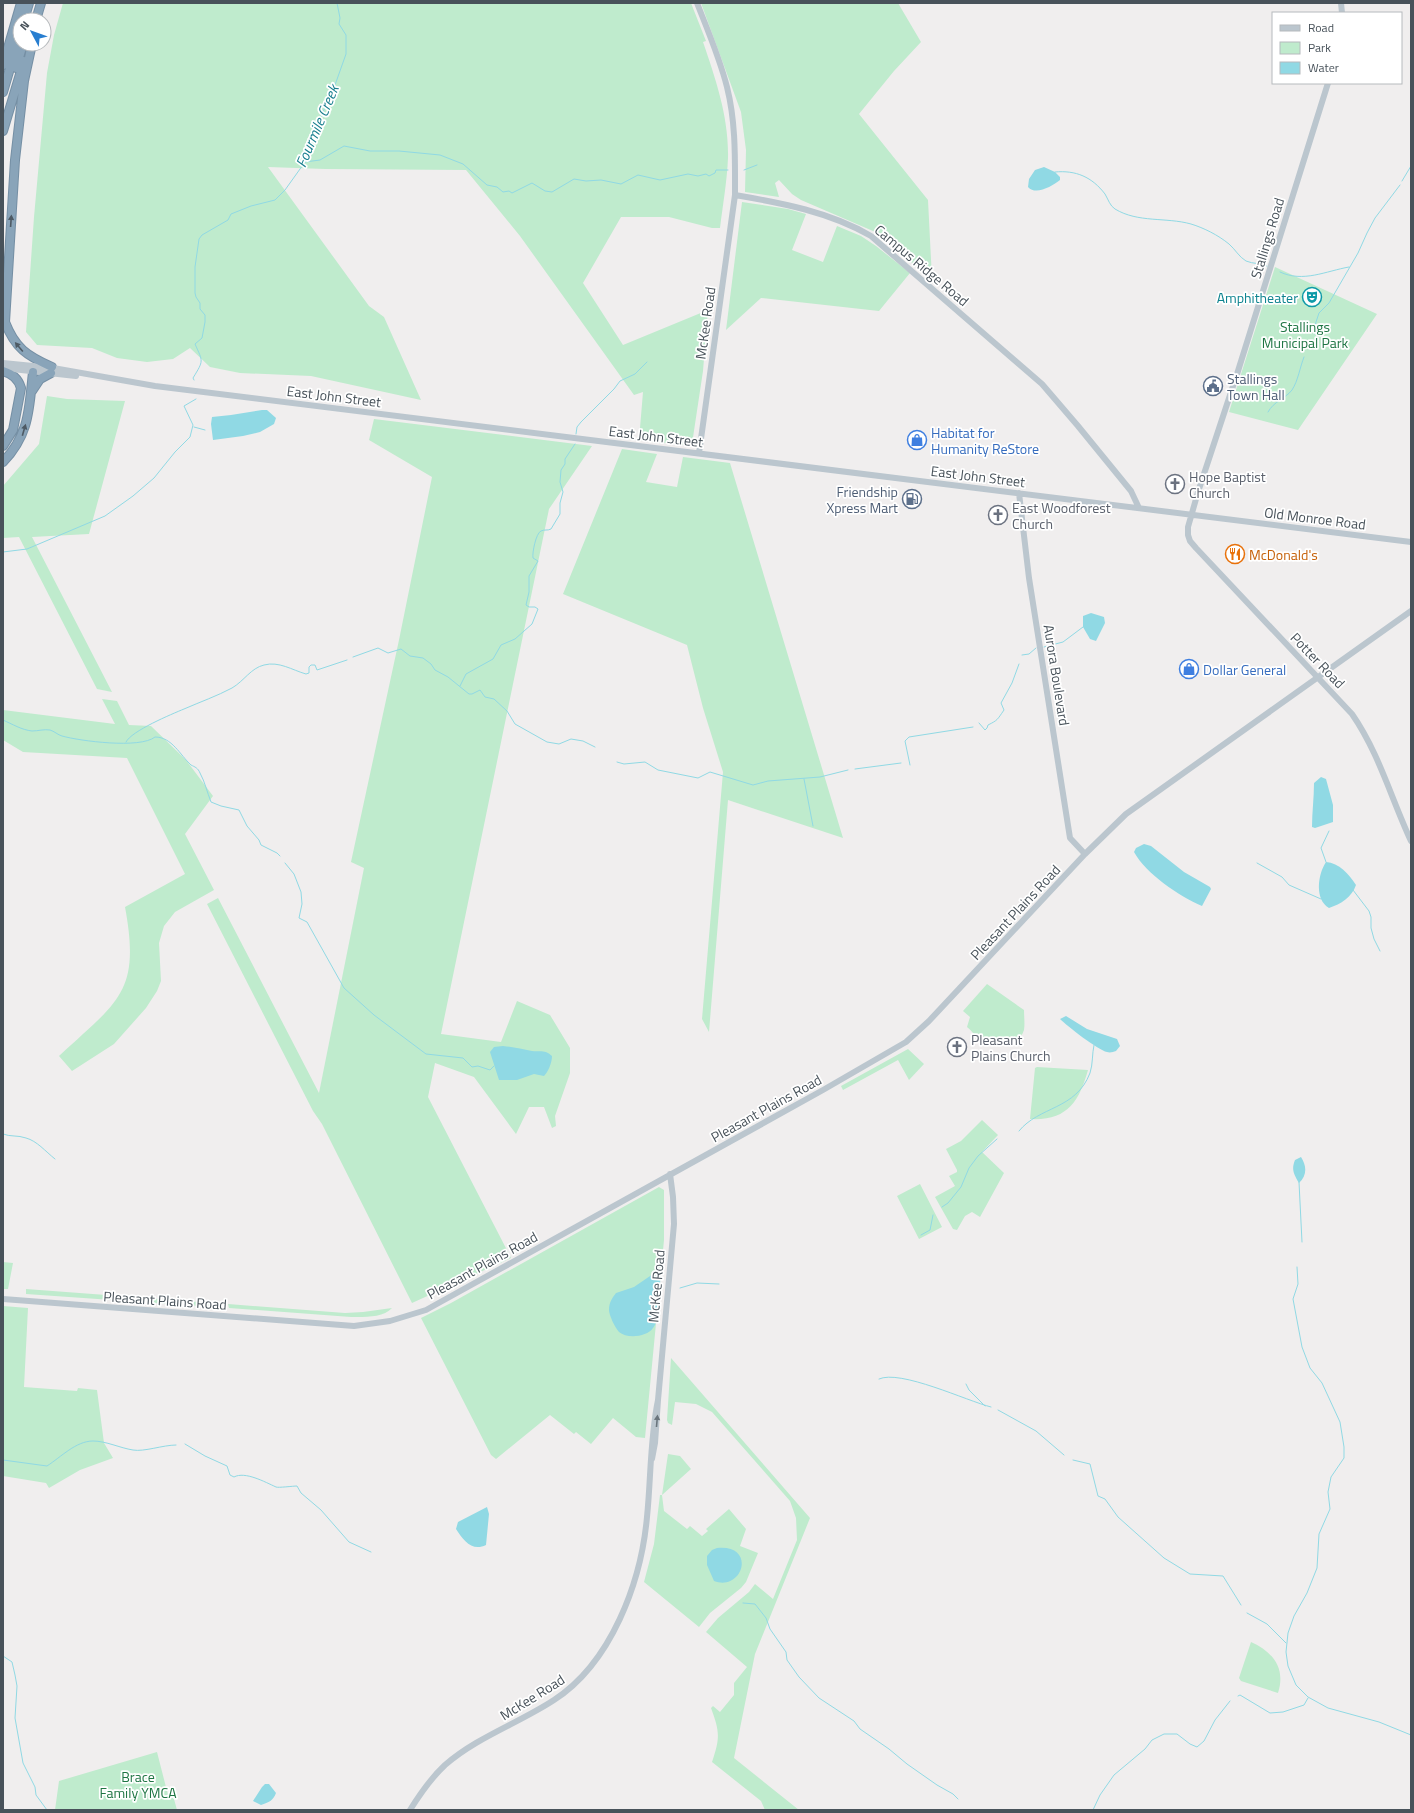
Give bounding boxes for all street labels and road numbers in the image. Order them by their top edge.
street label: Stallings Road [1245,195,1289,281]
street label: Campus Ridge Road [870,219,974,311]
street label: McKee Road [690,285,720,361]
street label: East John Street [286,380,382,412]
street label: East John Street [608,420,704,452]
street label: East John Street [930,460,1026,492]
street label: Old Monroe Road [1263,501,1367,535]
street label: Aurora Boulevard [1039,623,1075,727]
street label: Potter Road [1286,627,1350,693]
street label: Pleasant Plains Road [965,860,1065,964]
street label: Pleasant Plains Road [707,1069,825,1147]
street label: Pleasant Plains Road [423,1226,541,1304]
street label: McKee Road [642,1249,670,1323]
street label: Pleasant Plains Road [103,1285,227,1315]
street label: McKee Road [495,1669,569,1725]

